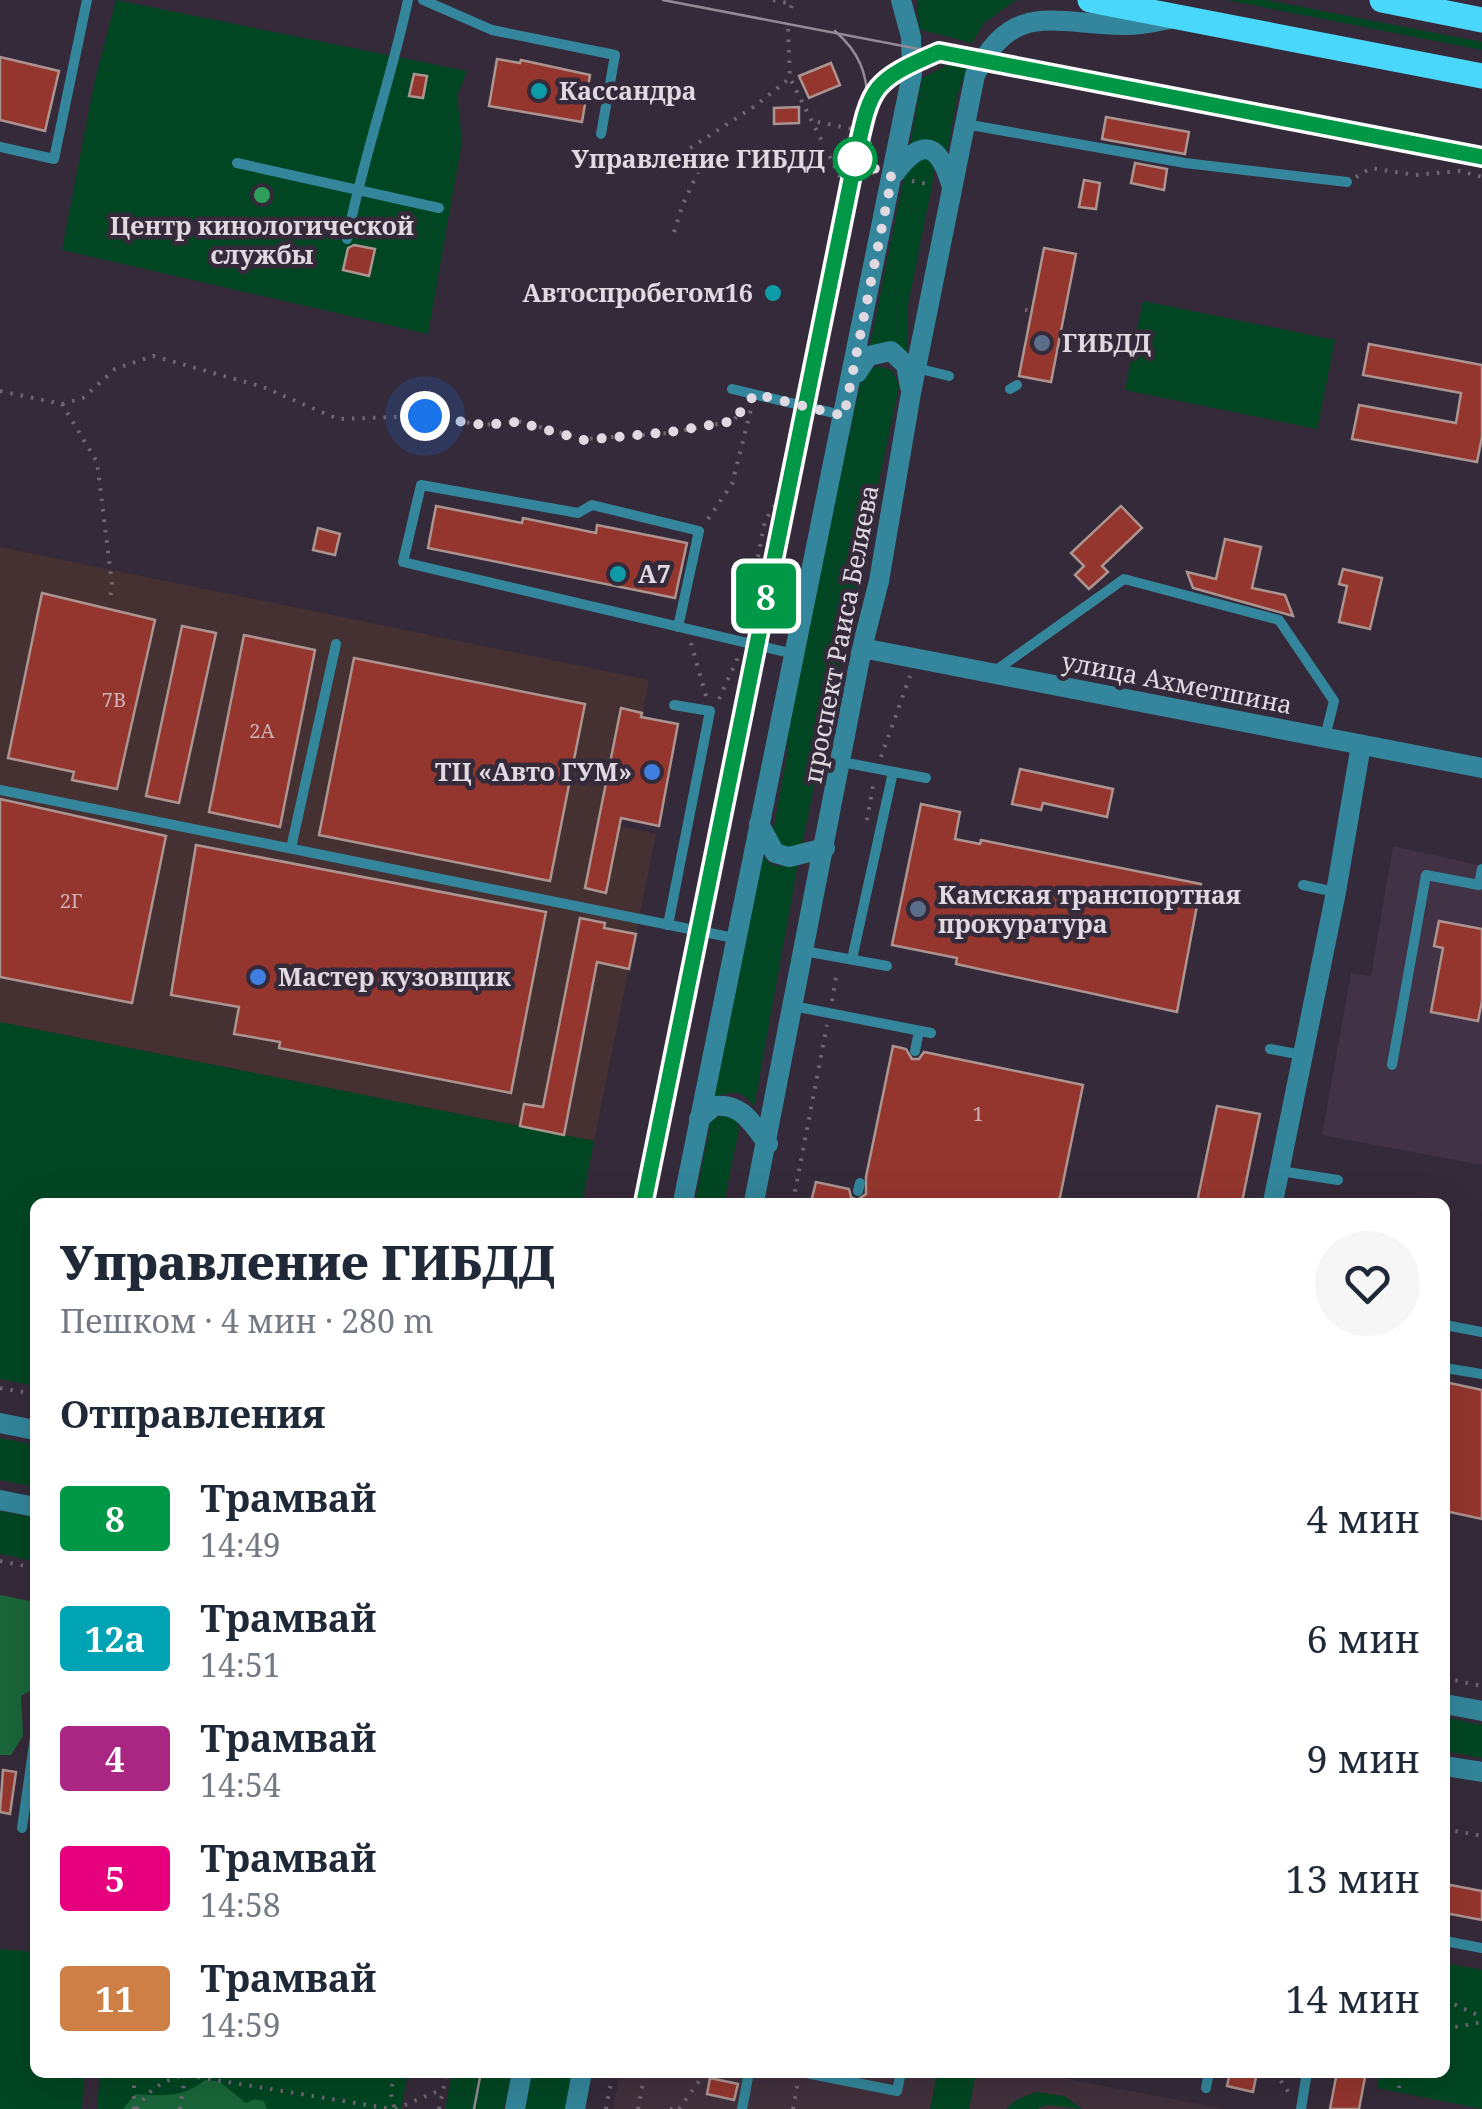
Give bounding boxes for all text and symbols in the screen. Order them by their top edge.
place label: Кассандра [559,73,697,107]
marker: Кассандра [528,80,550,102]
marker: Управление ГИБДД [834,138,876,180]
place label: Управление ГИБДД [572,141,825,175]
marker: Центр кинологической службы [251,184,273,206]
place label: Центр кинологической службы [110,208,414,271]
place label: Автоспробегом16 [523,275,753,309]
marker: Автоспробегом16 [762,282,784,304]
place label: ГИБДД [1062,325,1151,359]
marker: ГИБДД [1031,332,1053,354]
your location [400,391,450,441]
street label: проспект Раиса Беляева [794,482,886,786]
place label: А7 [638,556,671,590]
marker: А7 [607,563,629,585]
line badge: 8 [734,564,798,628]
text: 8 [756,573,776,620]
street label: улица Ахметшина [1059,643,1296,721]
house number: 7В [102,686,126,713]
house number: 2А [249,717,276,744]
place label: ТЦ «Авто ГУМ» [435,754,632,788]
marker: ТЦ «Авто ГУМ» [641,761,663,783]
place label: Камская транспортная прокуратура [938,877,1241,940]
house number: 2Г [60,887,82,914]
marker: Камская транспортная прокуратура [907,898,929,920]
place label: Мастер кузовщик [278,959,511,993]
marker: Мастер кузовщик [247,966,269,988]
house number: 1 [972,1100,984,1127]
text: Управление ГИБДД [60,1229,555,1294]
button: heart [1315,1231,1420,1336]
text: Пешком · 4 мин · 280 m [60,1299,433,1342]
text: Отправления [60,1387,326,1439]
text: Трамвай [200,1471,376,1523]
text: 4 мин [1306,1492,1420,1544]
text: 8 [105,1495,125,1542]
text: 14:49 [200,1523,281,1566]
text: Трамвай [200,1591,376,1643]
text: 6 мин [1306,1612,1420,1664]
text: 12а [85,1615,145,1662]
text: 14:51 [200,1643,281,1686]
text: Трамвай [200,1711,376,1763]
text: 9 мин [1306,1732,1420,1784]
text: 4 [105,1735,125,1782]
text: 14:54 [200,1763,281,1806]
text: Трамвай [200,1831,376,1883]
text: 13 мин [1285,1852,1420,1904]
text: 5 [105,1855,125,1902]
text: 14:58 [200,1883,281,1926]
text: Трамвай [200,1951,376,2003]
text: 14 мин [1285,1972,1420,2024]
text: 11 [95,1975,135,2022]
text: 14:59 [200,2003,281,2046]

